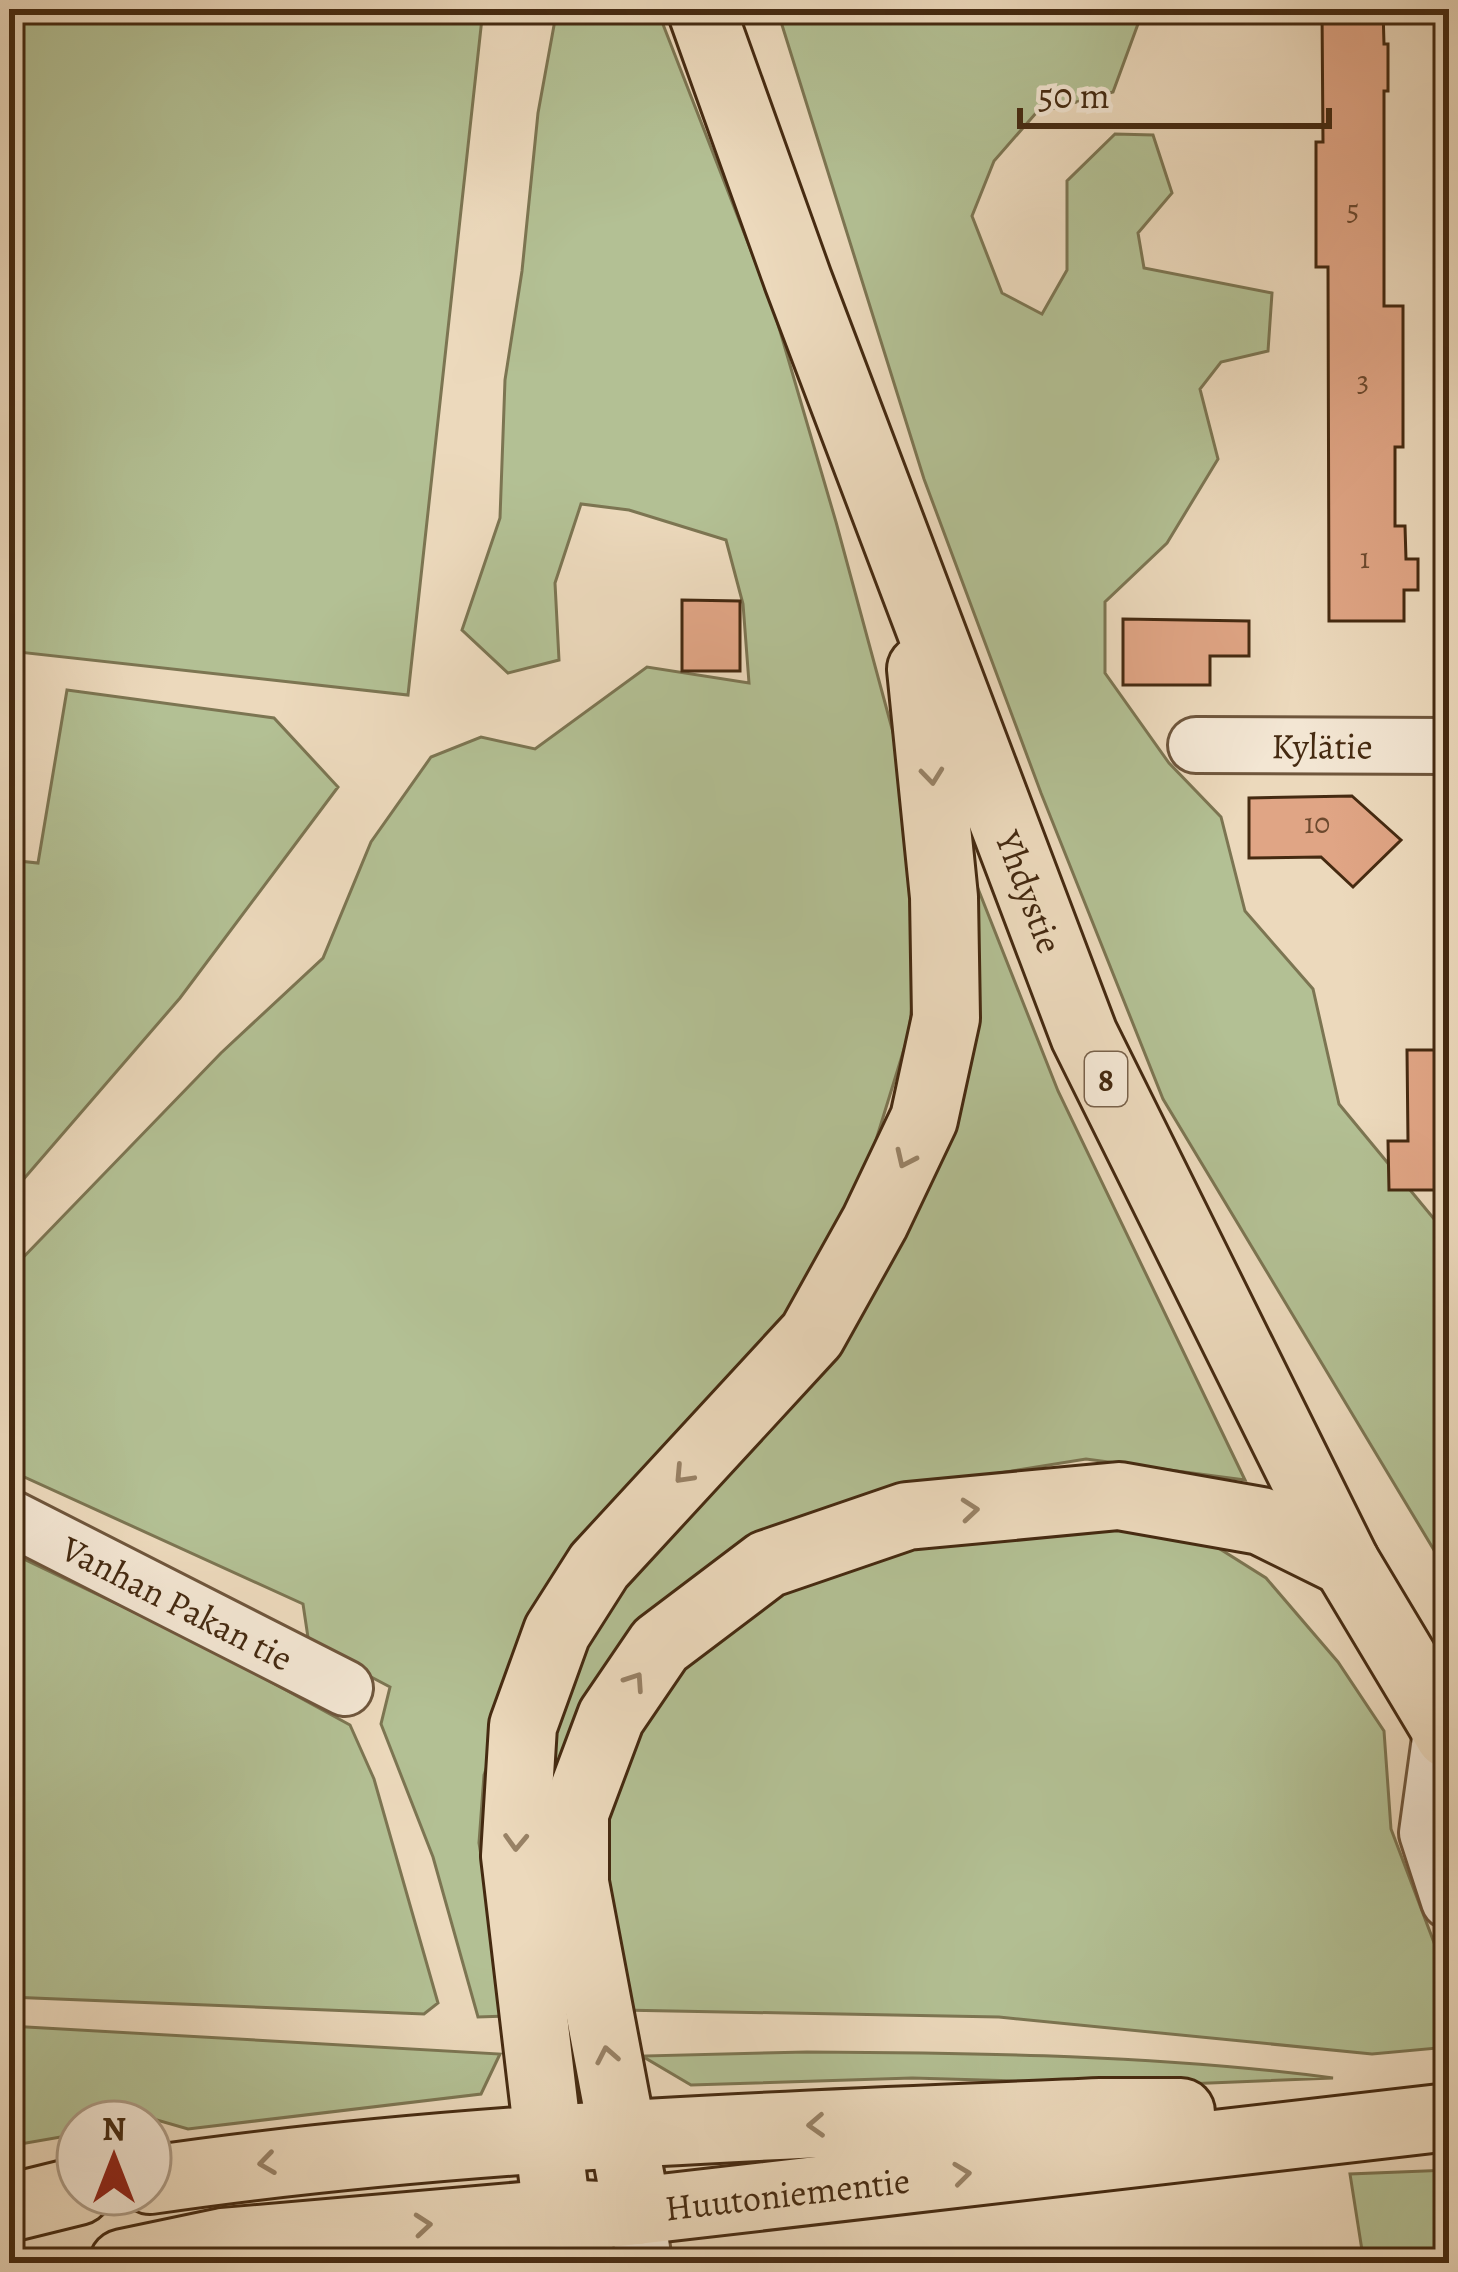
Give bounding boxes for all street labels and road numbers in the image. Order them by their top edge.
street label: Kylätie [1271,721,1373,770]
street label: Yhdystie [984,823,1075,960]
road number: 8 [1085,1052,1127,1106]
street label: Vanhan Pakan tie [53,1523,301,1682]
street label: Huutoniementie [662,2155,912,2232]

